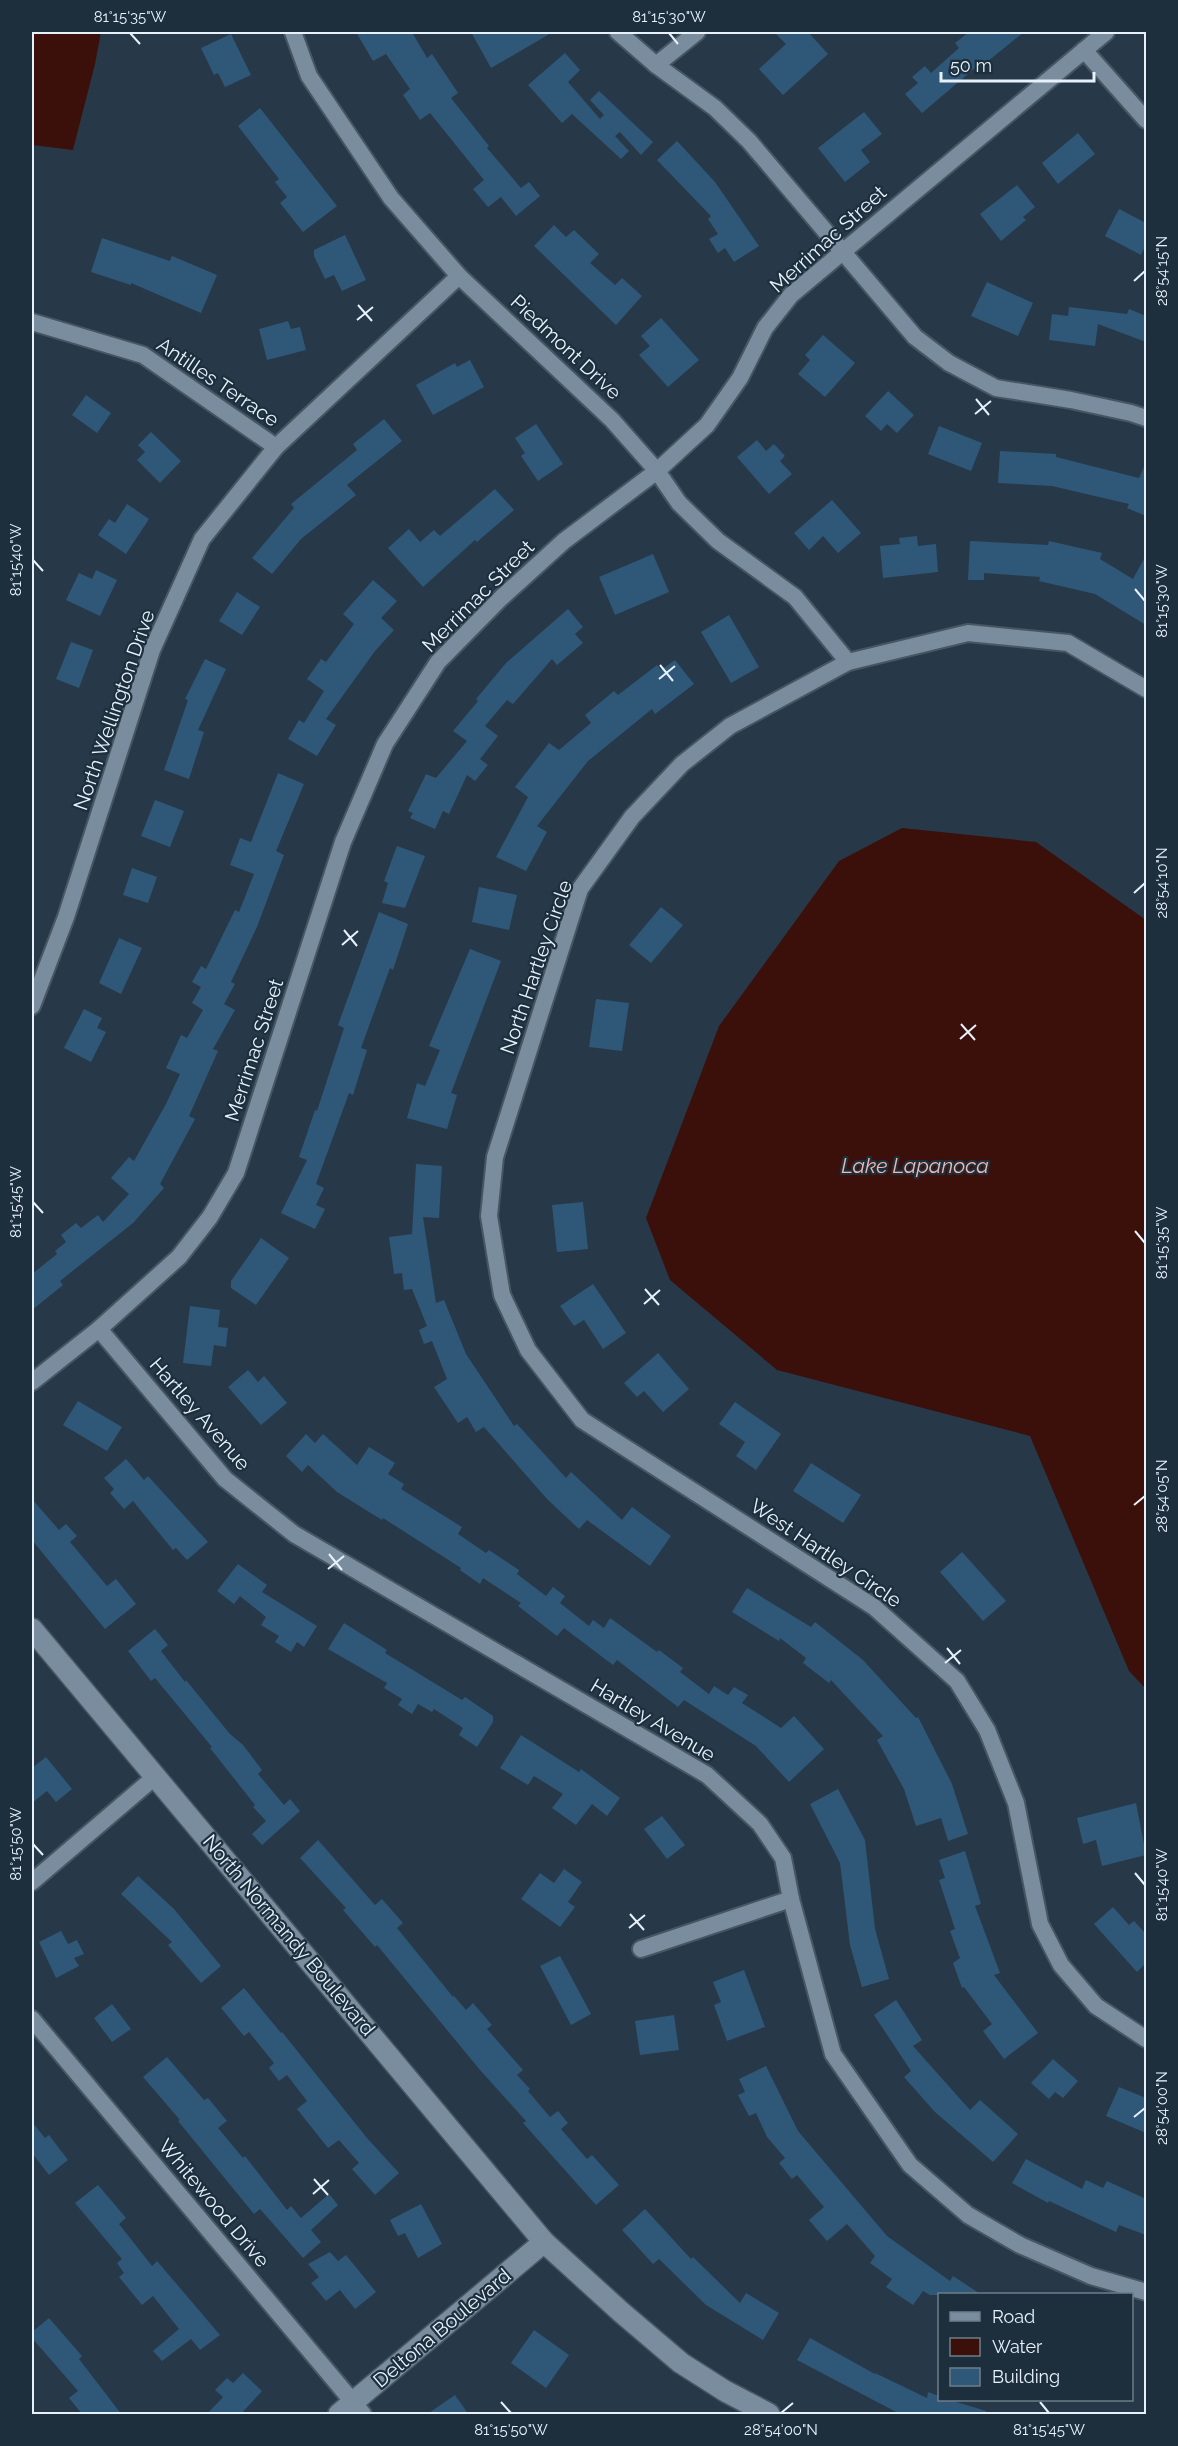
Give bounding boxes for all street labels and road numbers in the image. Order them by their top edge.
street label: Merrimac Street [765,180,891,298]
street label: Piedmont Drive [506,290,626,404]
street label: Antilles Terrace [152,332,284,432]
street label: Merrimac Street [417,535,539,657]
street label: North Wellington Drive [68,606,160,813]
street label: North Hartley Circle [495,877,577,1057]
street label: Merrimac Street [220,975,288,1124]
street label: Hartley Avenue [145,1353,256,1475]
street label: West Hartley Circle [746,1493,906,1613]
street label: Hartley Avenue [586,1673,720,1767]
street label: North Normandy Boulevard [198,1830,380,2040]
street label: Whitewood Drive [153,2134,275,2272]
street label: Deltona Boulevard [368,2264,516,2392]

